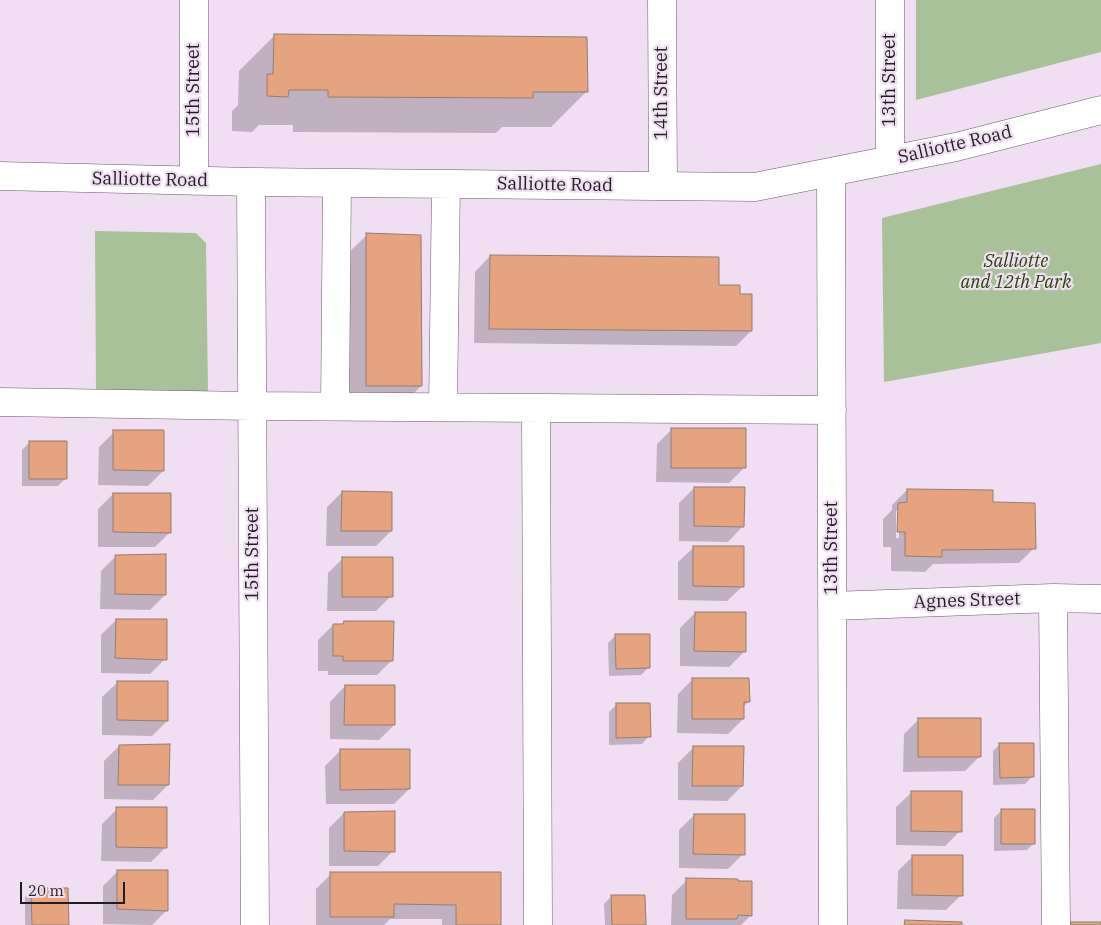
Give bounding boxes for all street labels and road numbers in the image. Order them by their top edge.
street label: 13th Street [879,33,901,127]
street label: 15th Street [183,43,205,137]
street label: 14th Street [651,46,673,140]
street label: Salliotte Road [896,121,1014,169]
street label: Salliotte Road [92,168,208,192]
street label: Salliotte Road [497,173,613,197]
street label: 13th Street [821,501,843,595]
street label: 15th Street [242,507,264,601]
street label: Agnes Street [913,588,1021,614]

